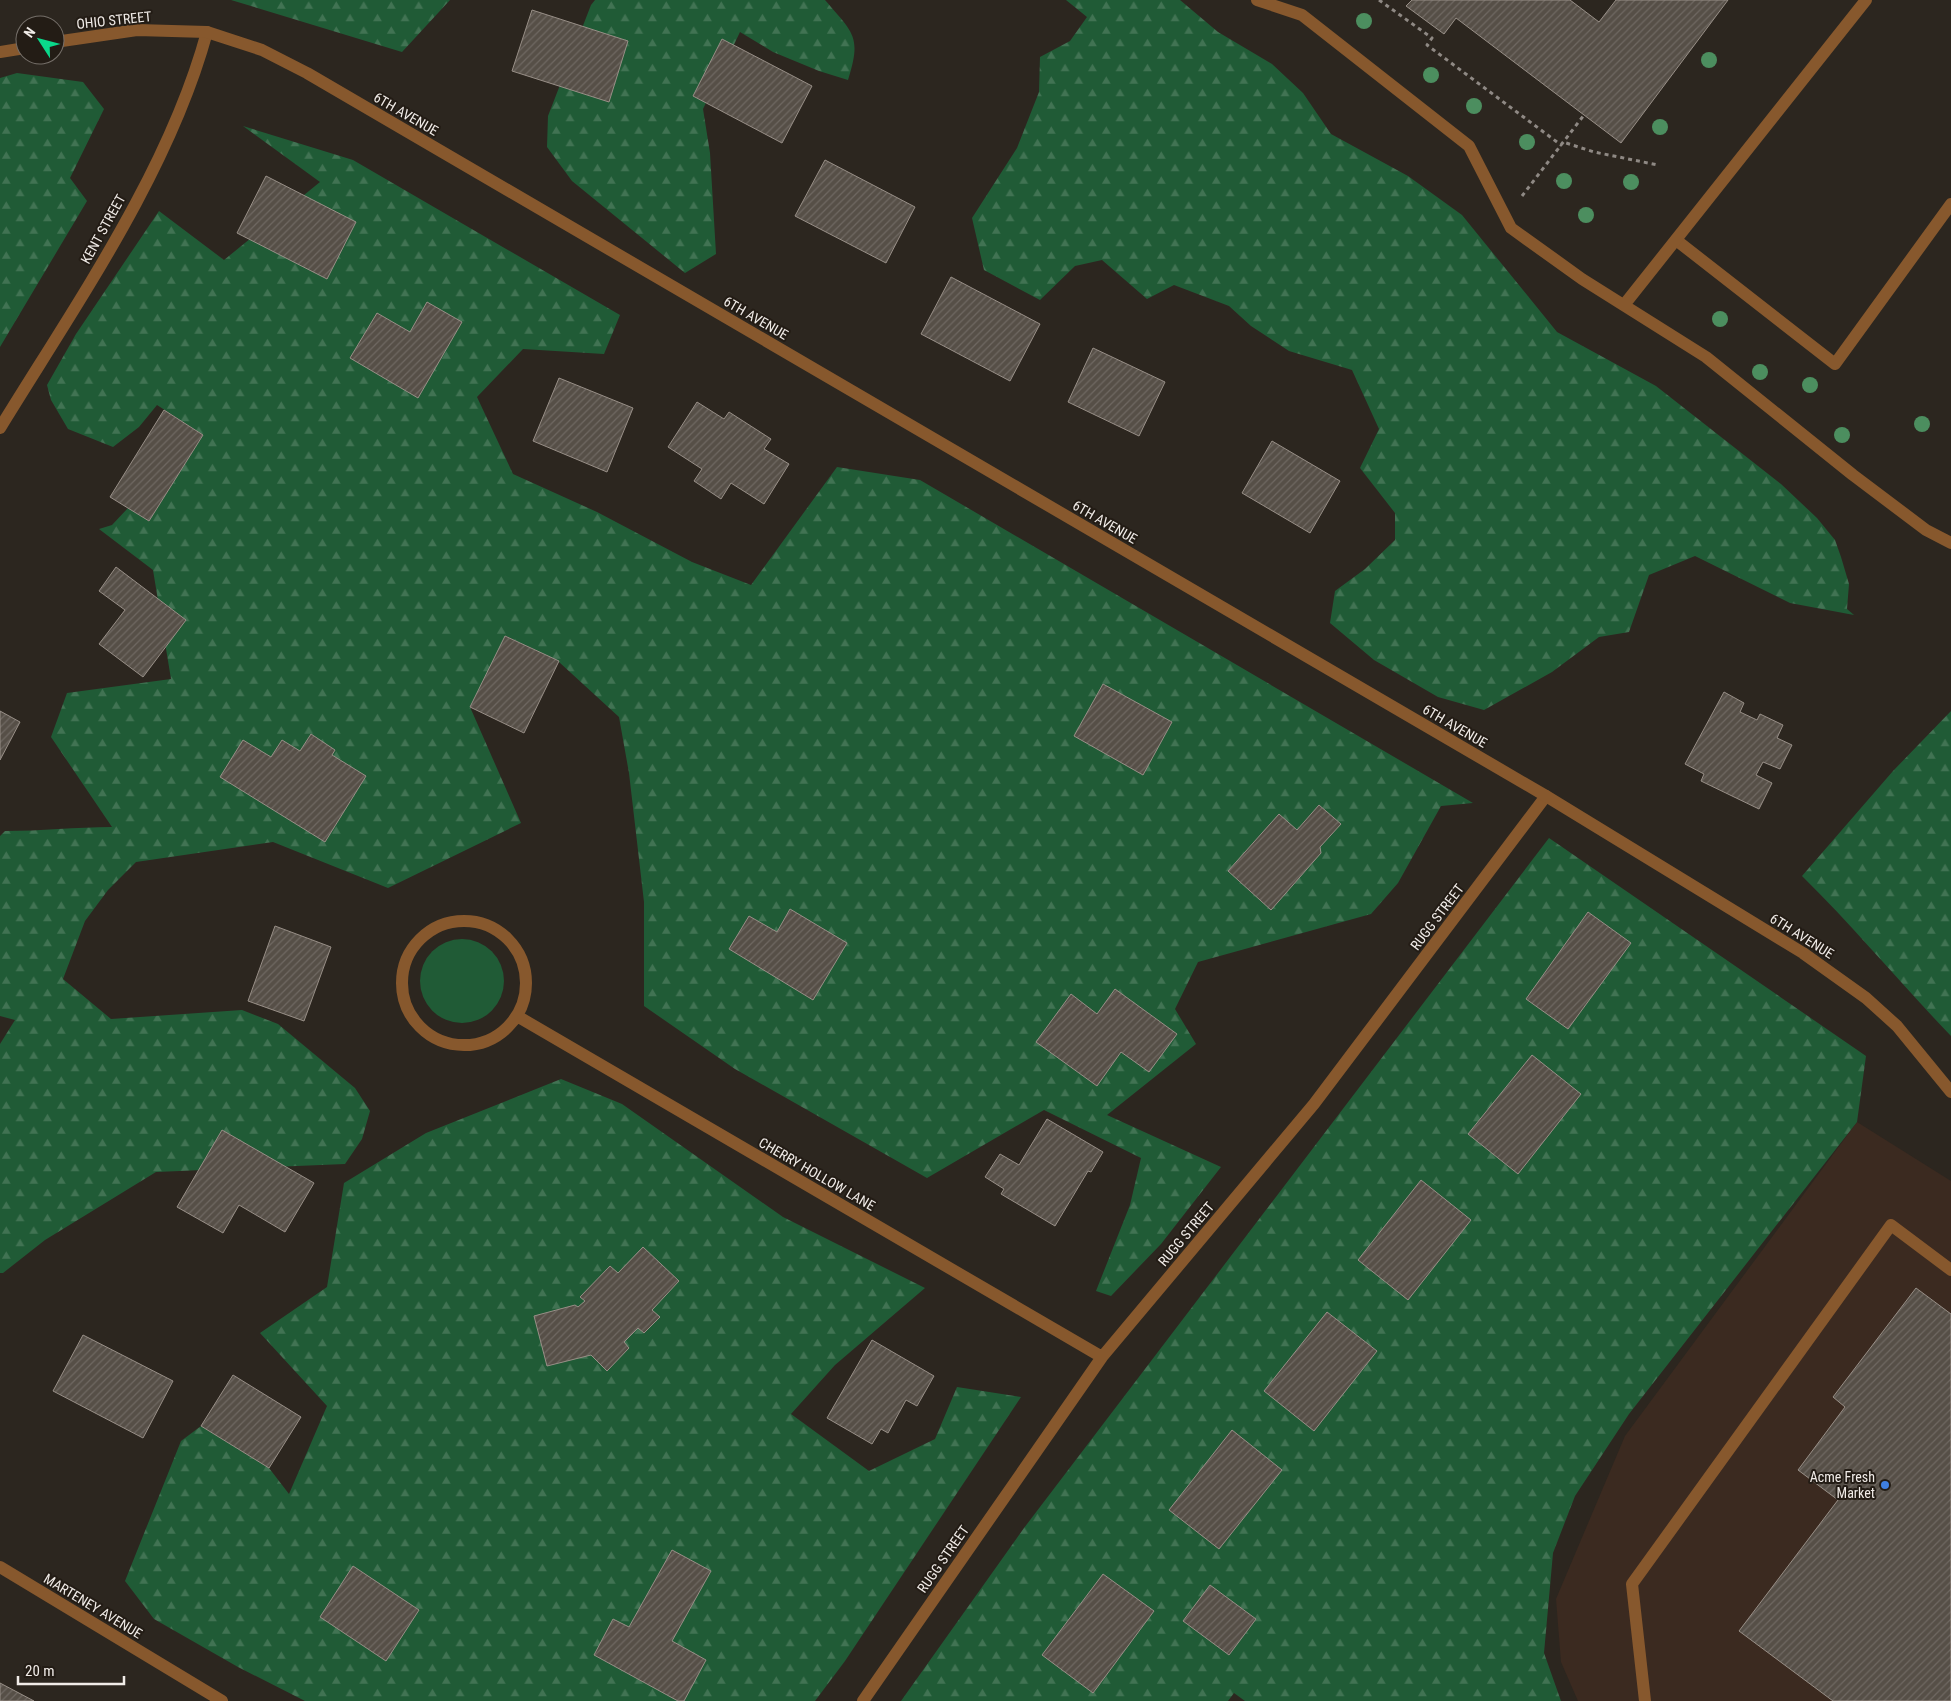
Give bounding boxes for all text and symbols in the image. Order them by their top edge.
street label: OHIO STREET [76,8,152,32]
north arrow [15,15,65,65]
text: N [20,24,38,41]
street label: 6TH AVENUE [371,89,441,139]
street label: KENT STREET [77,192,129,266]
street label: 6TH AVENUE [721,293,791,343]
street label: 6TH AVENUE [1070,497,1140,547]
street label: 6TH AVENUE [1420,701,1490,751]
street label: RUGG STREET [1407,881,1467,953]
street label: 6TH AVENUE [1767,910,1837,962]
street label: CHERRY HOLLOW LANE [756,1134,878,1214]
street label: RUGG STREET [1155,1199,1217,1269]
place label: Acme Fresh Market [1810,1469,1875,1501]
marker: Acme Fresh Market [1879,1479,1891,1491]
street label: RUGG STREET [914,1522,972,1596]
street label: MARTENEY AVENUE [41,1570,145,1642]
scale bar [18,1654,124,1686]
text: 20 m [25,1662,55,1680]

